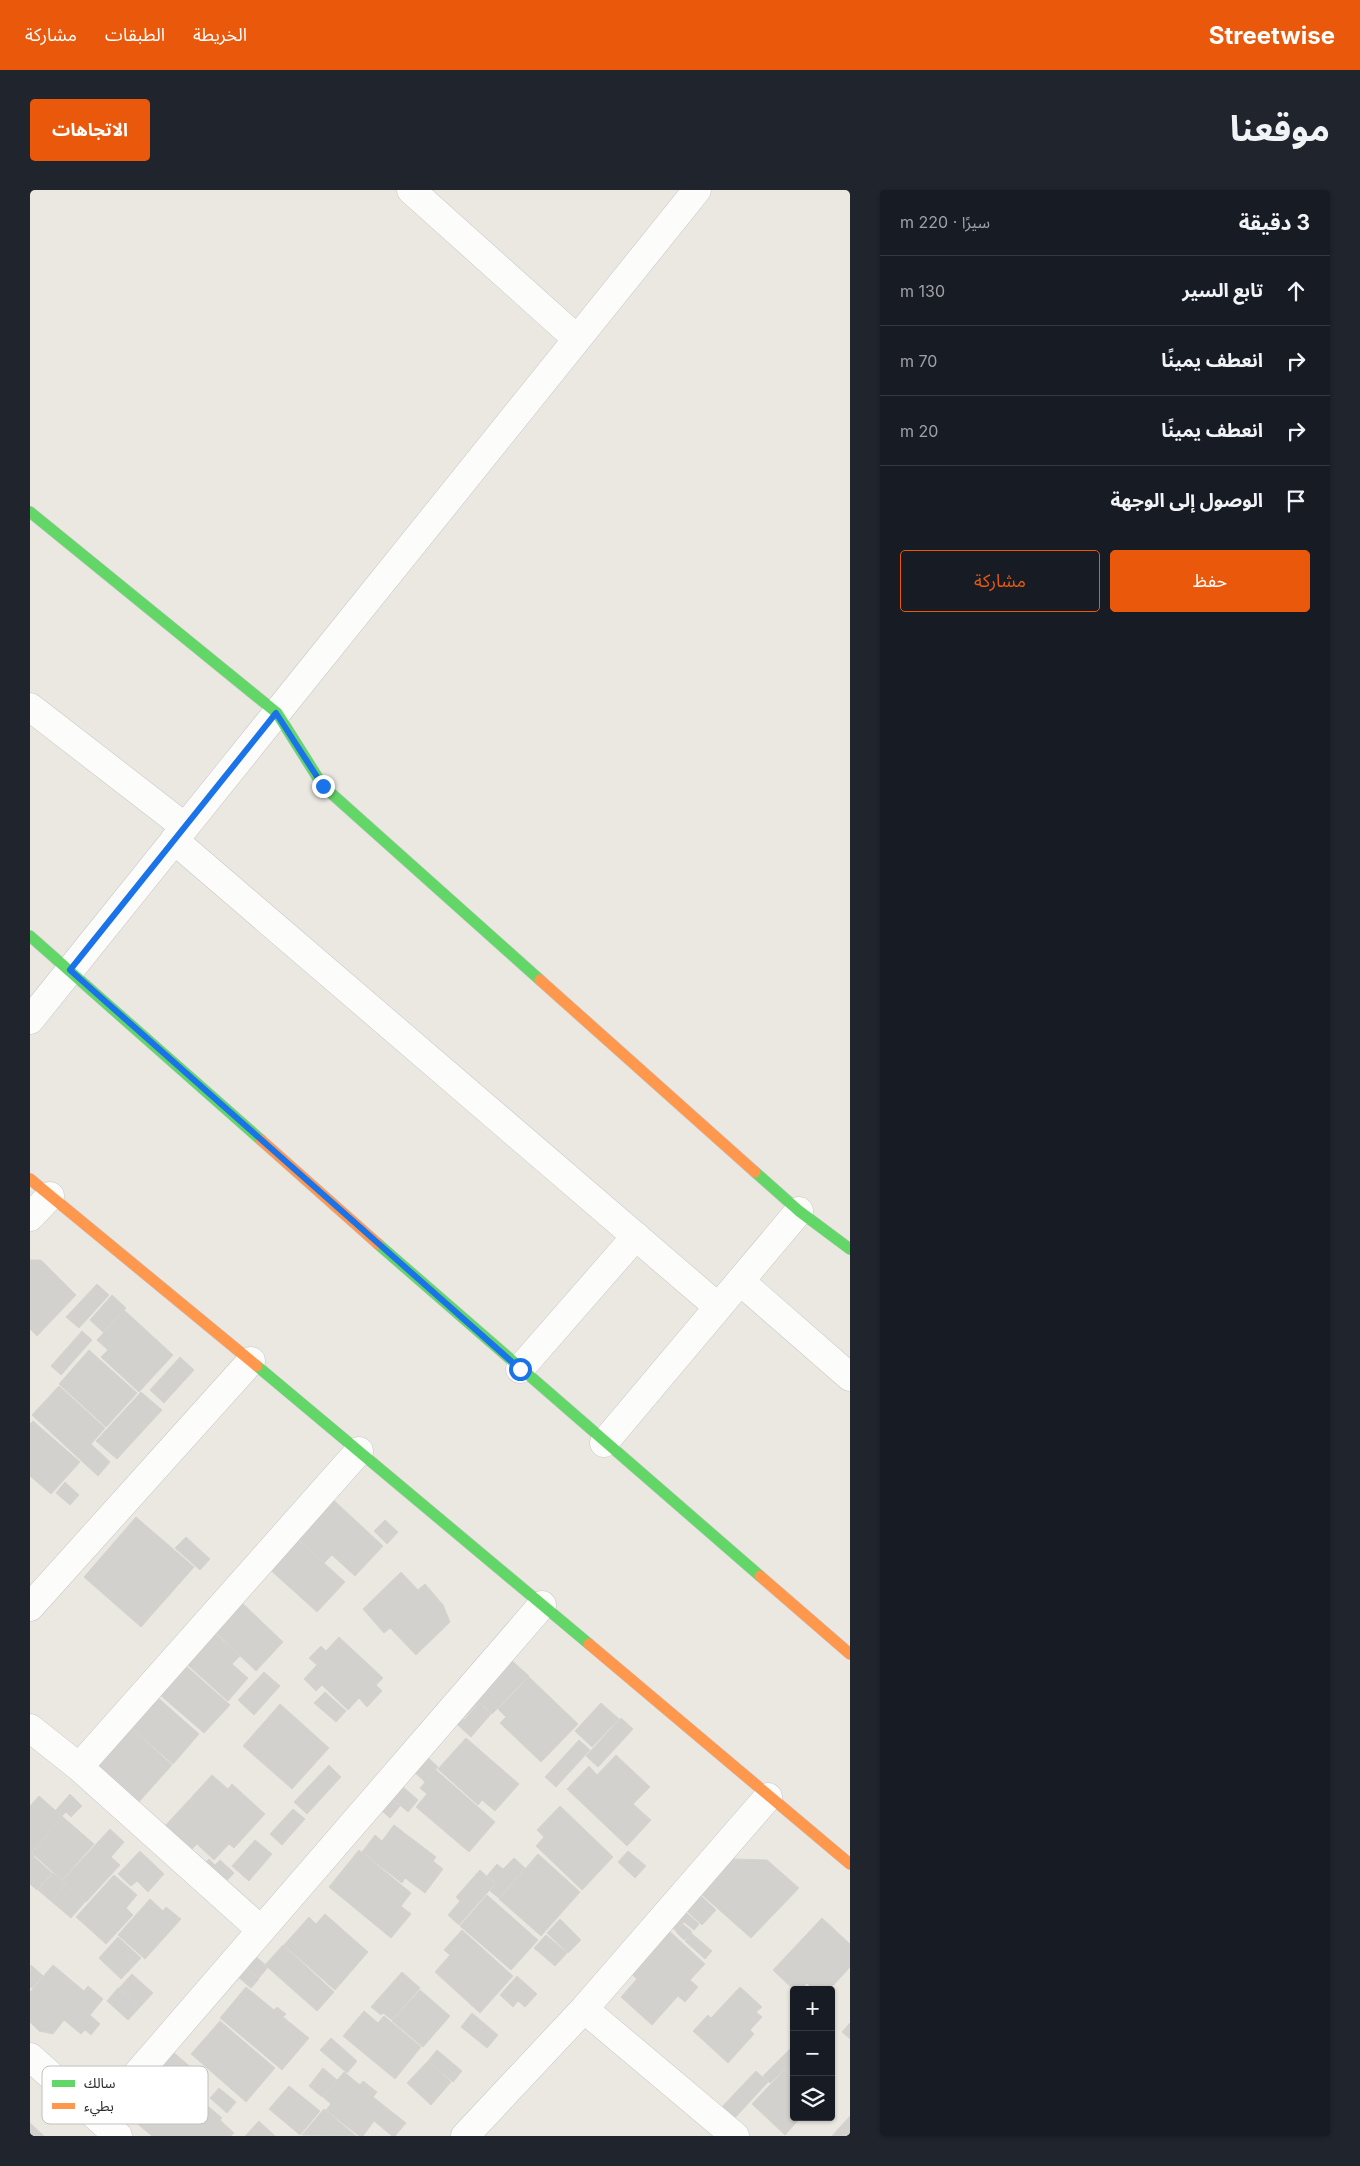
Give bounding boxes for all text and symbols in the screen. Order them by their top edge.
text: Streetwise [1209,21,1335,50]
text: مشاركة [25,24,77,45]
text: الطبقات [105,24,165,45]
text: الخريطة [193,24,247,45]
button: الاتجاهات [30,99,150,161]
text: موقعنا [1230,107,1330,149]
text: 3 دقيقة [1239,210,1310,235]
text: سيرًا · 220 m [900,212,990,232]
icon: ahead [1282,277,1310,305]
text: تابع السير [1182,279,1263,302]
text: 130 m [900,281,945,301]
icon: right [1282,347,1310,375]
text: انعطف يمينًا [1161,349,1263,372]
text: 70 m [900,351,937,371]
icon: right [1282,417,1310,445]
text: انعطف يمينًا [1161,419,1263,442]
text: 20 m [900,421,938,441]
icon: arrive [1282,487,1310,515]
text: الوصول إلى الوجهة [1111,489,1263,512]
button: مشاركة [900,550,1100,612]
button: حفظ [1110,550,1310,612]
route end [312,775,335,798]
route start [509,1358,532,1381]
map controls [790,1986,835,2121]
button: + [790,1986,835,2031]
button: − [790,2031,835,2076]
legend [42,2066,208,2124]
text: سالك [84,2074,116,2091]
button: layers [790,2076,835,2121]
text: بطيء [84,2097,114,2117]

